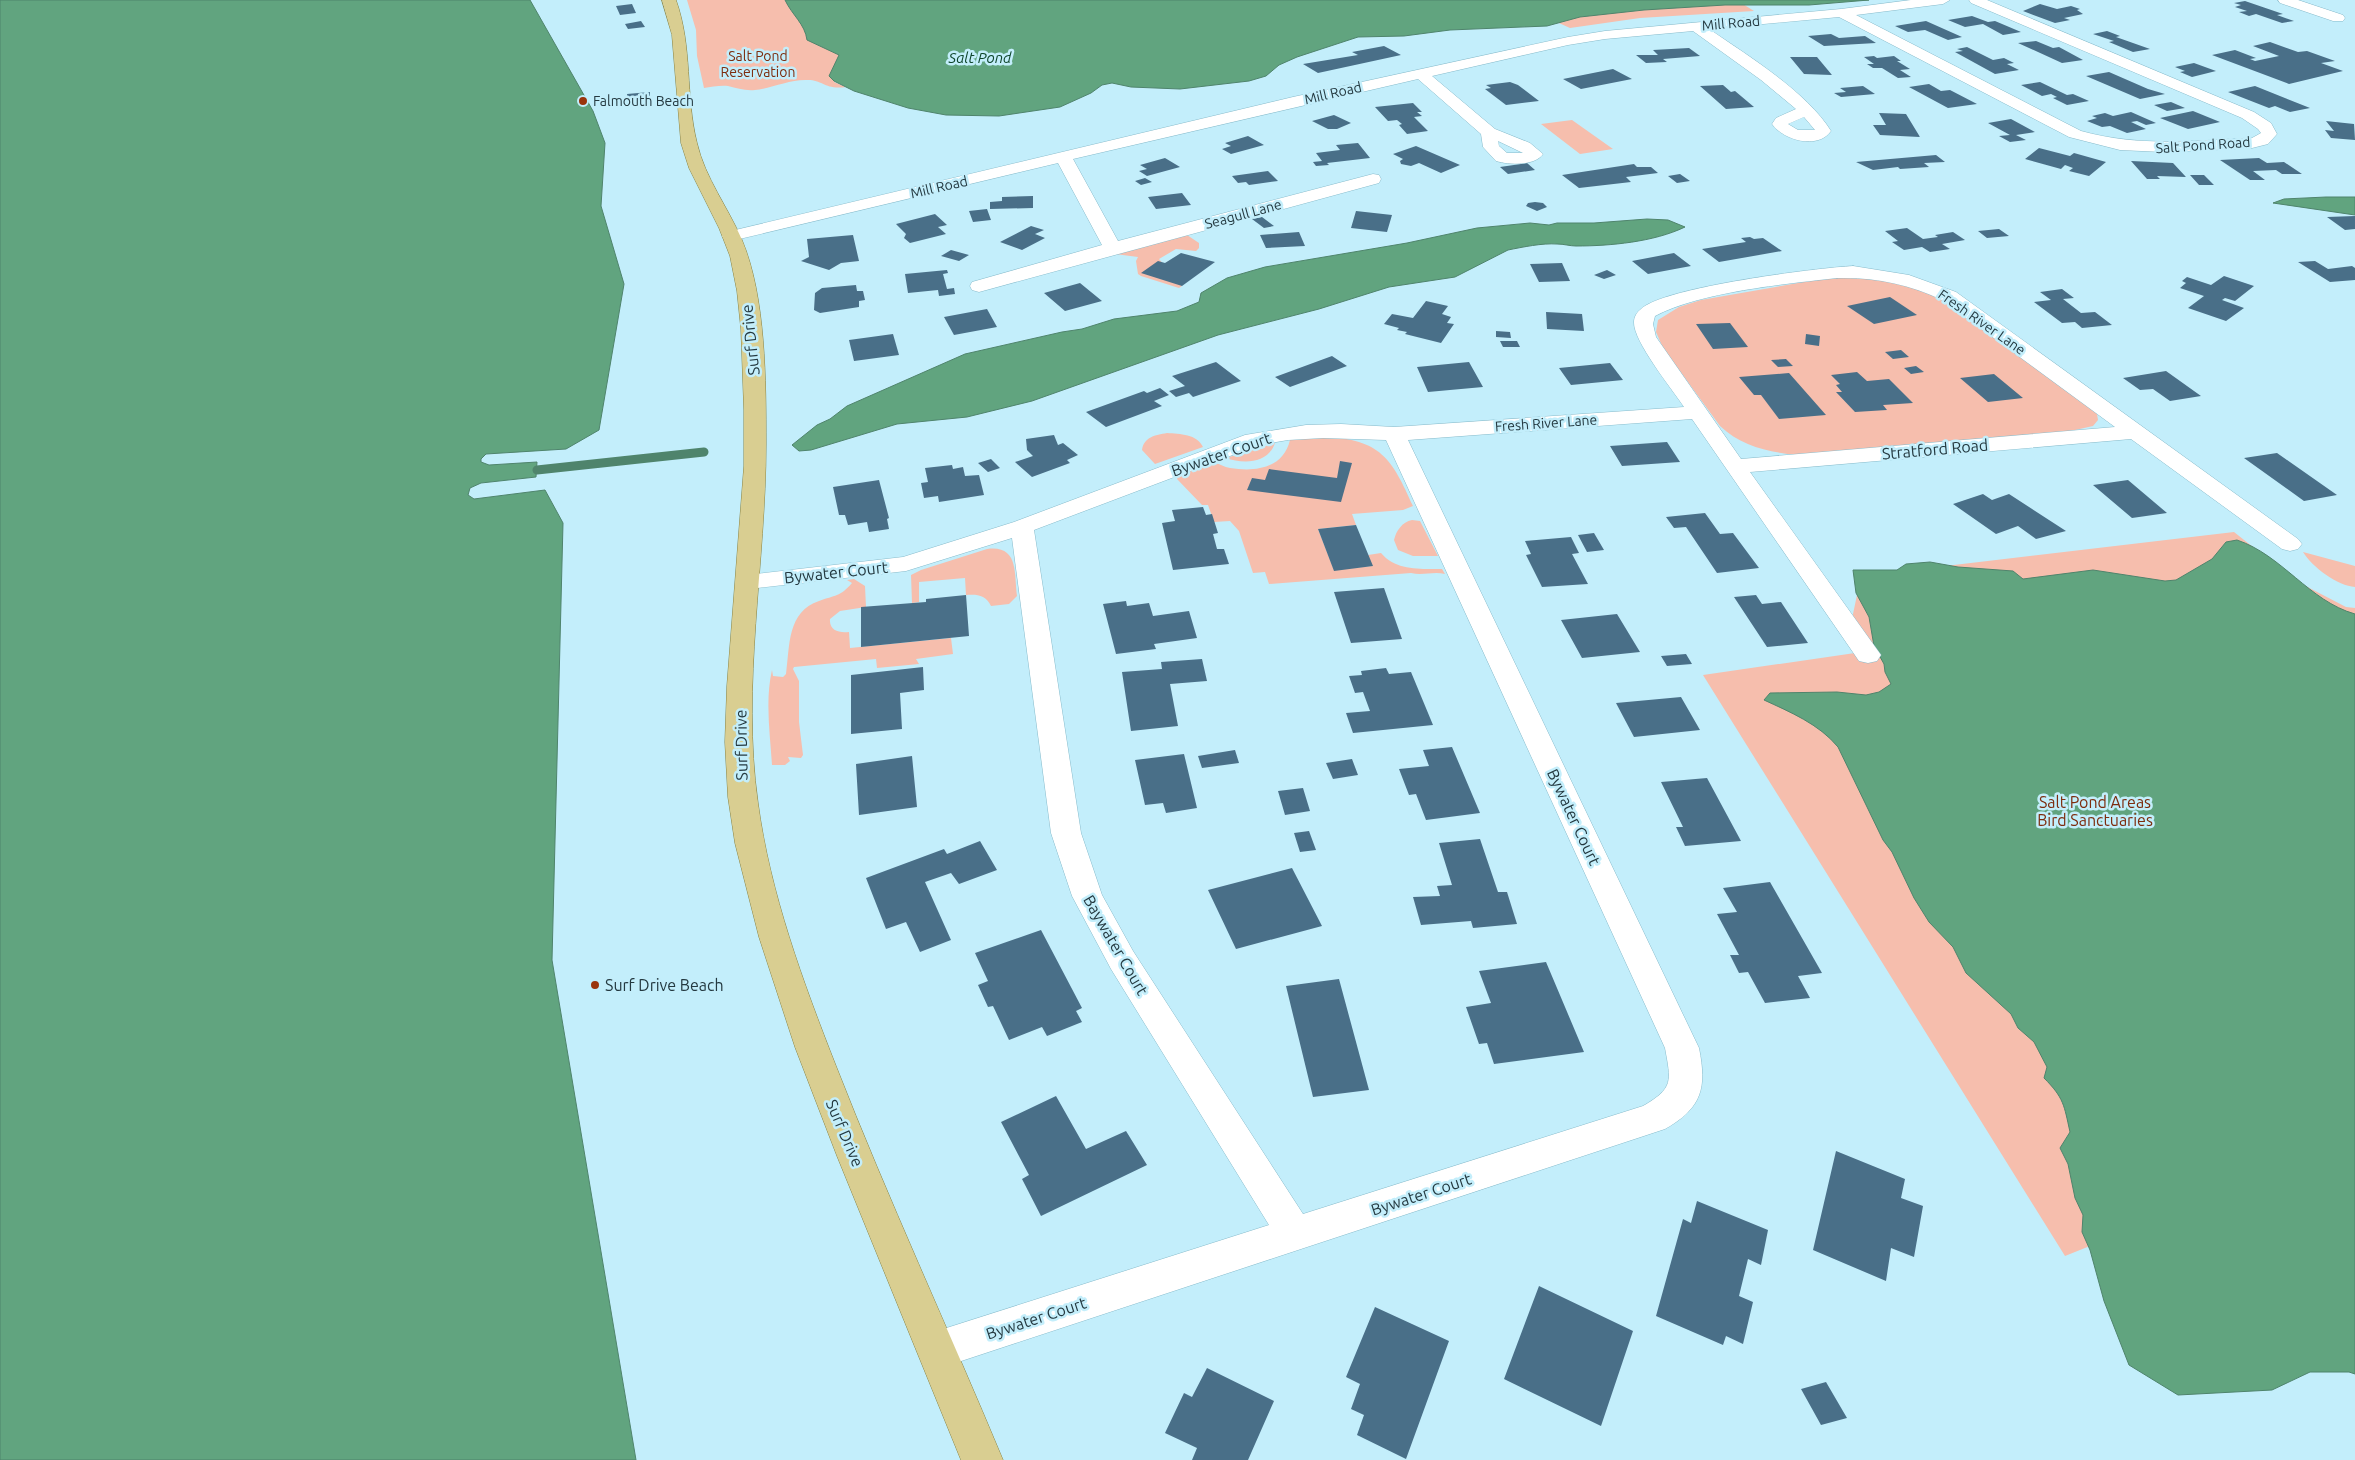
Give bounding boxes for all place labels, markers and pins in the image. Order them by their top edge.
place label: Falmouth Beach [593,93,694,109]
marker: Falmouth Beach [577,95,589,107]
place label: Surf Drive Beach [605,976,724,994]
marker: Surf Drive Beach [589,979,601,991]

